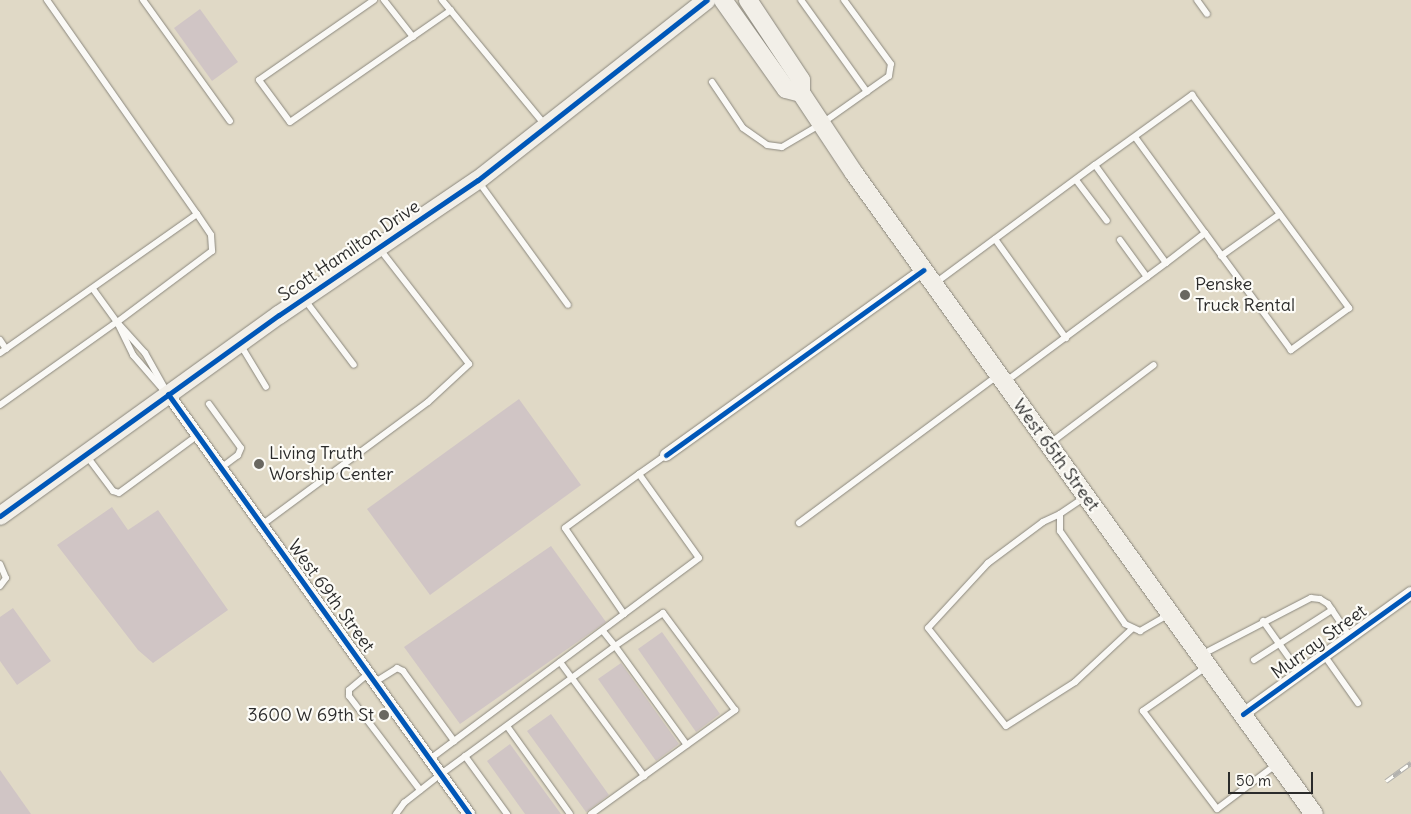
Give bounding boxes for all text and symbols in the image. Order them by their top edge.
street label: Scott Hamilton Drive [274,196,424,306]
place label: Penske Truck Rental [1195,274,1295,316]
marker: Penske Truck Rental [1179,289,1191,301]
street label: West 65th Street [1008,395,1104,515]
place label: Living Truth Worship Center [269,443,394,486]
marker: Living Truth Worship Center [253,458,265,470]
street label: West 69th Street [283,536,379,656]
street label: Murray Street [1267,600,1371,684]
place label: 3600 W 69th St [248,704,374,726]
marker: 3600 W 69th St [378,709,390,721]
scale bar [1231,762,1316,794]
text: 50 m [1236,771,1271,790]

